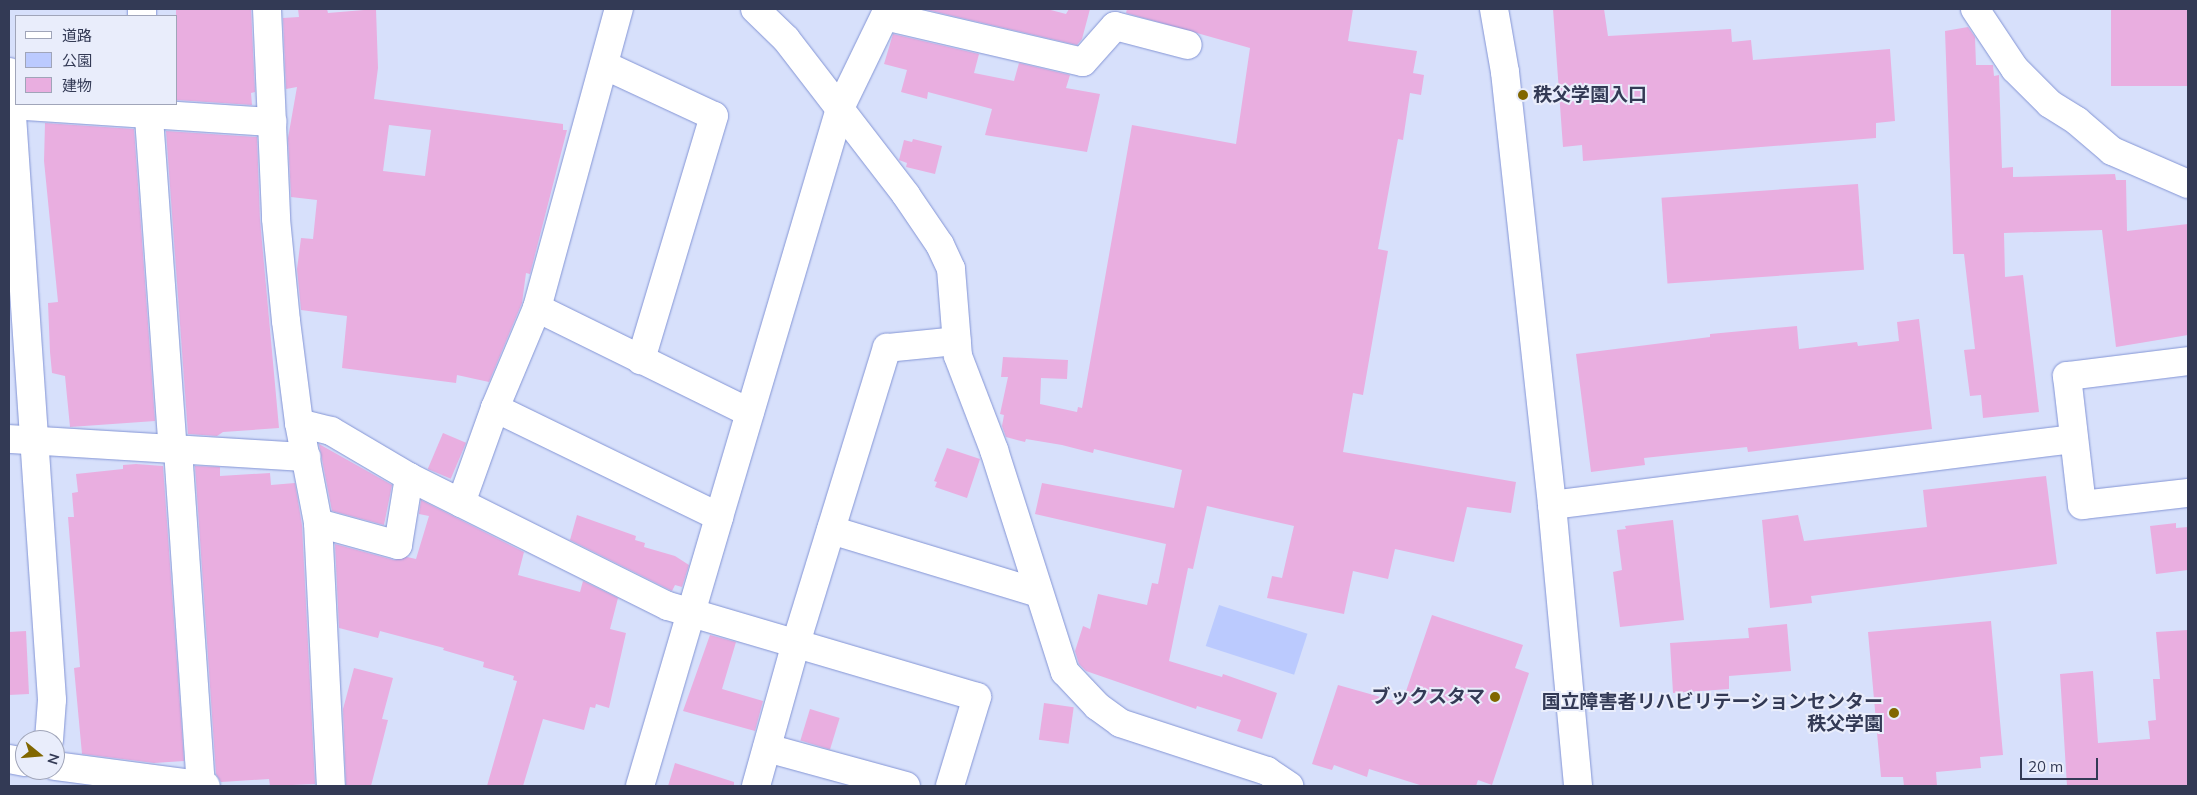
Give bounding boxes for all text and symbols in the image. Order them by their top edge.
legend [15,15,178,105]
text: 道路 [62,26,92,45]
text: 公園 [62,51,92,70]
text: 建物 [62,76,92,95]
place label: 秩父学園入口 [1533,84,1647,106]
marker: 秩父学園入口 [1517,89,1529,101]
place label: ブックスタマ [1371,686,1485,708]
marker: ブックスタマ [1489,691,1501,703]
place label: 国立障害者リハビリテーションセンター 秩父学園 [1541,691,1883,735]
marker: 国立障害者リハビリテーションセンター 秩父学園 [1887,706,1901,720]
north arrow [15,730,65,780]
scale bar [2022,748,2100,780]
text: N [43,751,64,767]
text: 20 m [2028,757,2063,776]

